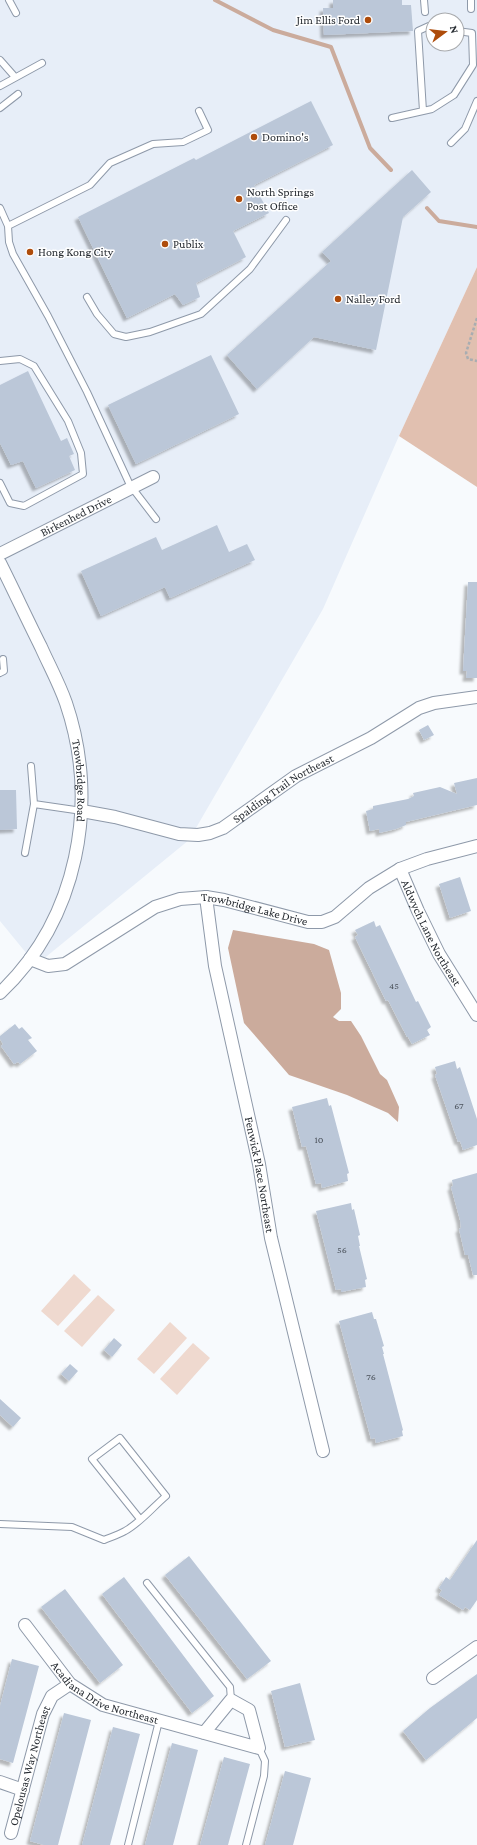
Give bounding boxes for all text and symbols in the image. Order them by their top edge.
north arrow [425,12,465,52]
place label: Jim Ellis Ford [295,13,361,27]
marker: Jim Ellis Ford [363,15,373,25]
text: N [448,24,462,35]
place label: Domino's [262,130,309,144]
marker: Domino's [249,132,259,142]
place label: North Springs Post Office [247,185,314,213]
marker: North Springs Post Office [234,194,244,204]
place label: Publix [173,237,204,251]
marker: Publix [160,239,170,249]
place label: Hong Kong City [38,245,114,259]
marker: Hong Kong City [25,247,35,257]
place label: Nalley Ford [346,292,401,306]
marker: Nalley Ford [333,294,343,304]
street label: Birkenhed Drive [38,492,114,540]
street label: Trowbridge Road [69,738,88,823]
street label: Spalding Trail Northeast [230,751,337,826]
street label: Aldwych Lane Northeast [398,877,465,989]
street label: Trowbridge Lake Drive [201,890,309,929]
house number: 45 [389,980,399,991]
house number: 67 [454,1100,464,1111]
street label: Fenwick Place Northeast [242,1115,277,1235]
house number: 10 [315,1134,324,1145]
house number: 56 [337,1244,347,1255]
house number: 76 [366,1371,376,1382]
street label: Acadiana Drive Northeast [48,1658,161,1727]
street label: Opelousas Way Northeast [6,1702,54,1827]

